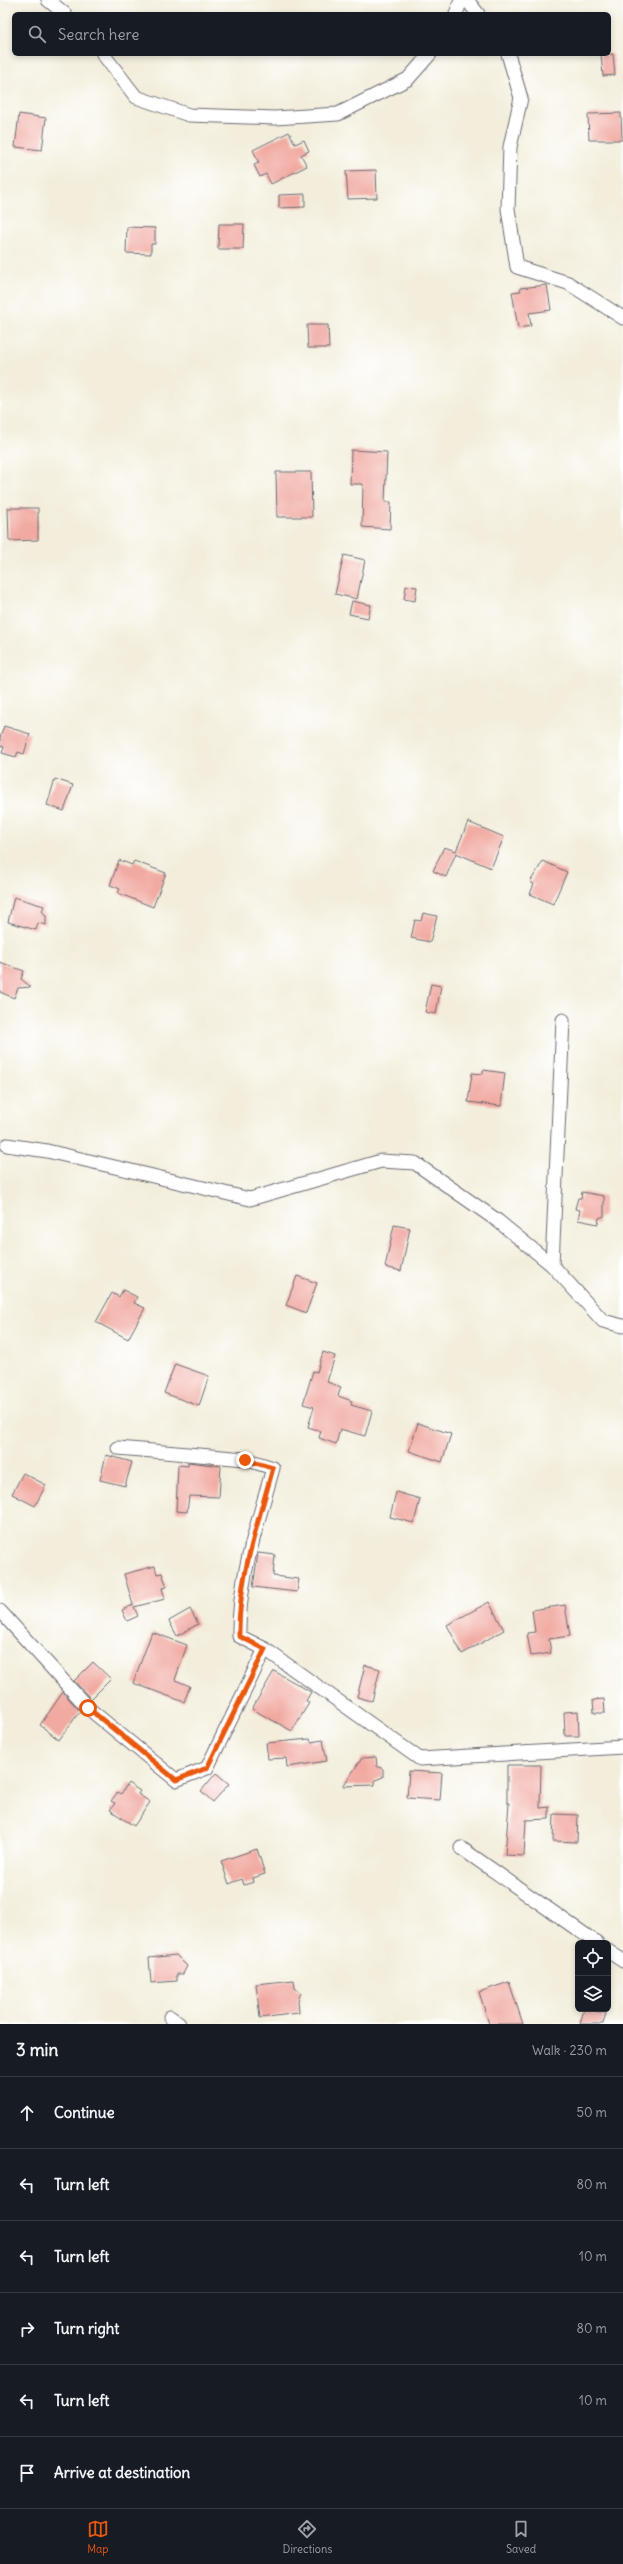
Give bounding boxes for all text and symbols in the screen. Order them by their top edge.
search box [12,12,611,56]
icon: search [26,23,48,45]
text: Search here [58,25,139,44]
route end [236,1451,254,1469]
route start [79,1699,97,1717]
map controls [575,1940,611,2012]
button: locate [575,1940,611,1976]
button: layers [575,1976,611,2012]
text: 3 min [16,2039,58,2061]
text: Walk · 230 m [532,2042,607,2059]
icon: ahead [16,2102,38,2124]
text: Continue [54,2103,115,2122]
text: 50 m [576,2104,607,2121]
icon: left [16,2174,38,2196]
text: Turn left [54,2175,109,2194]
text: 80 m [576,2176,607,2193]
icon: left [16,2246,38,2268]
text: Turn left [54,2247,109,2266]
text: 10 m [579,2248,607,2265]
icon: right [16,2318,38,2340]
text: Turn right [54,2319,119,2338]
text: 80 m [576,2320,607,2337]
icon: left [16,2390,38,2412]
text: Turn left [54,2391,109,2410]
text: 10 m [579,2392,607,2409]
icon: arrive [16,2462,38,2484]
text: Arrive at destination [54,2463,190,2482]
tab: Map [87,2518,109,2556]
tab: Directions [283,2518,332,2556]
tab: Saved [506,2518,536,2556]

